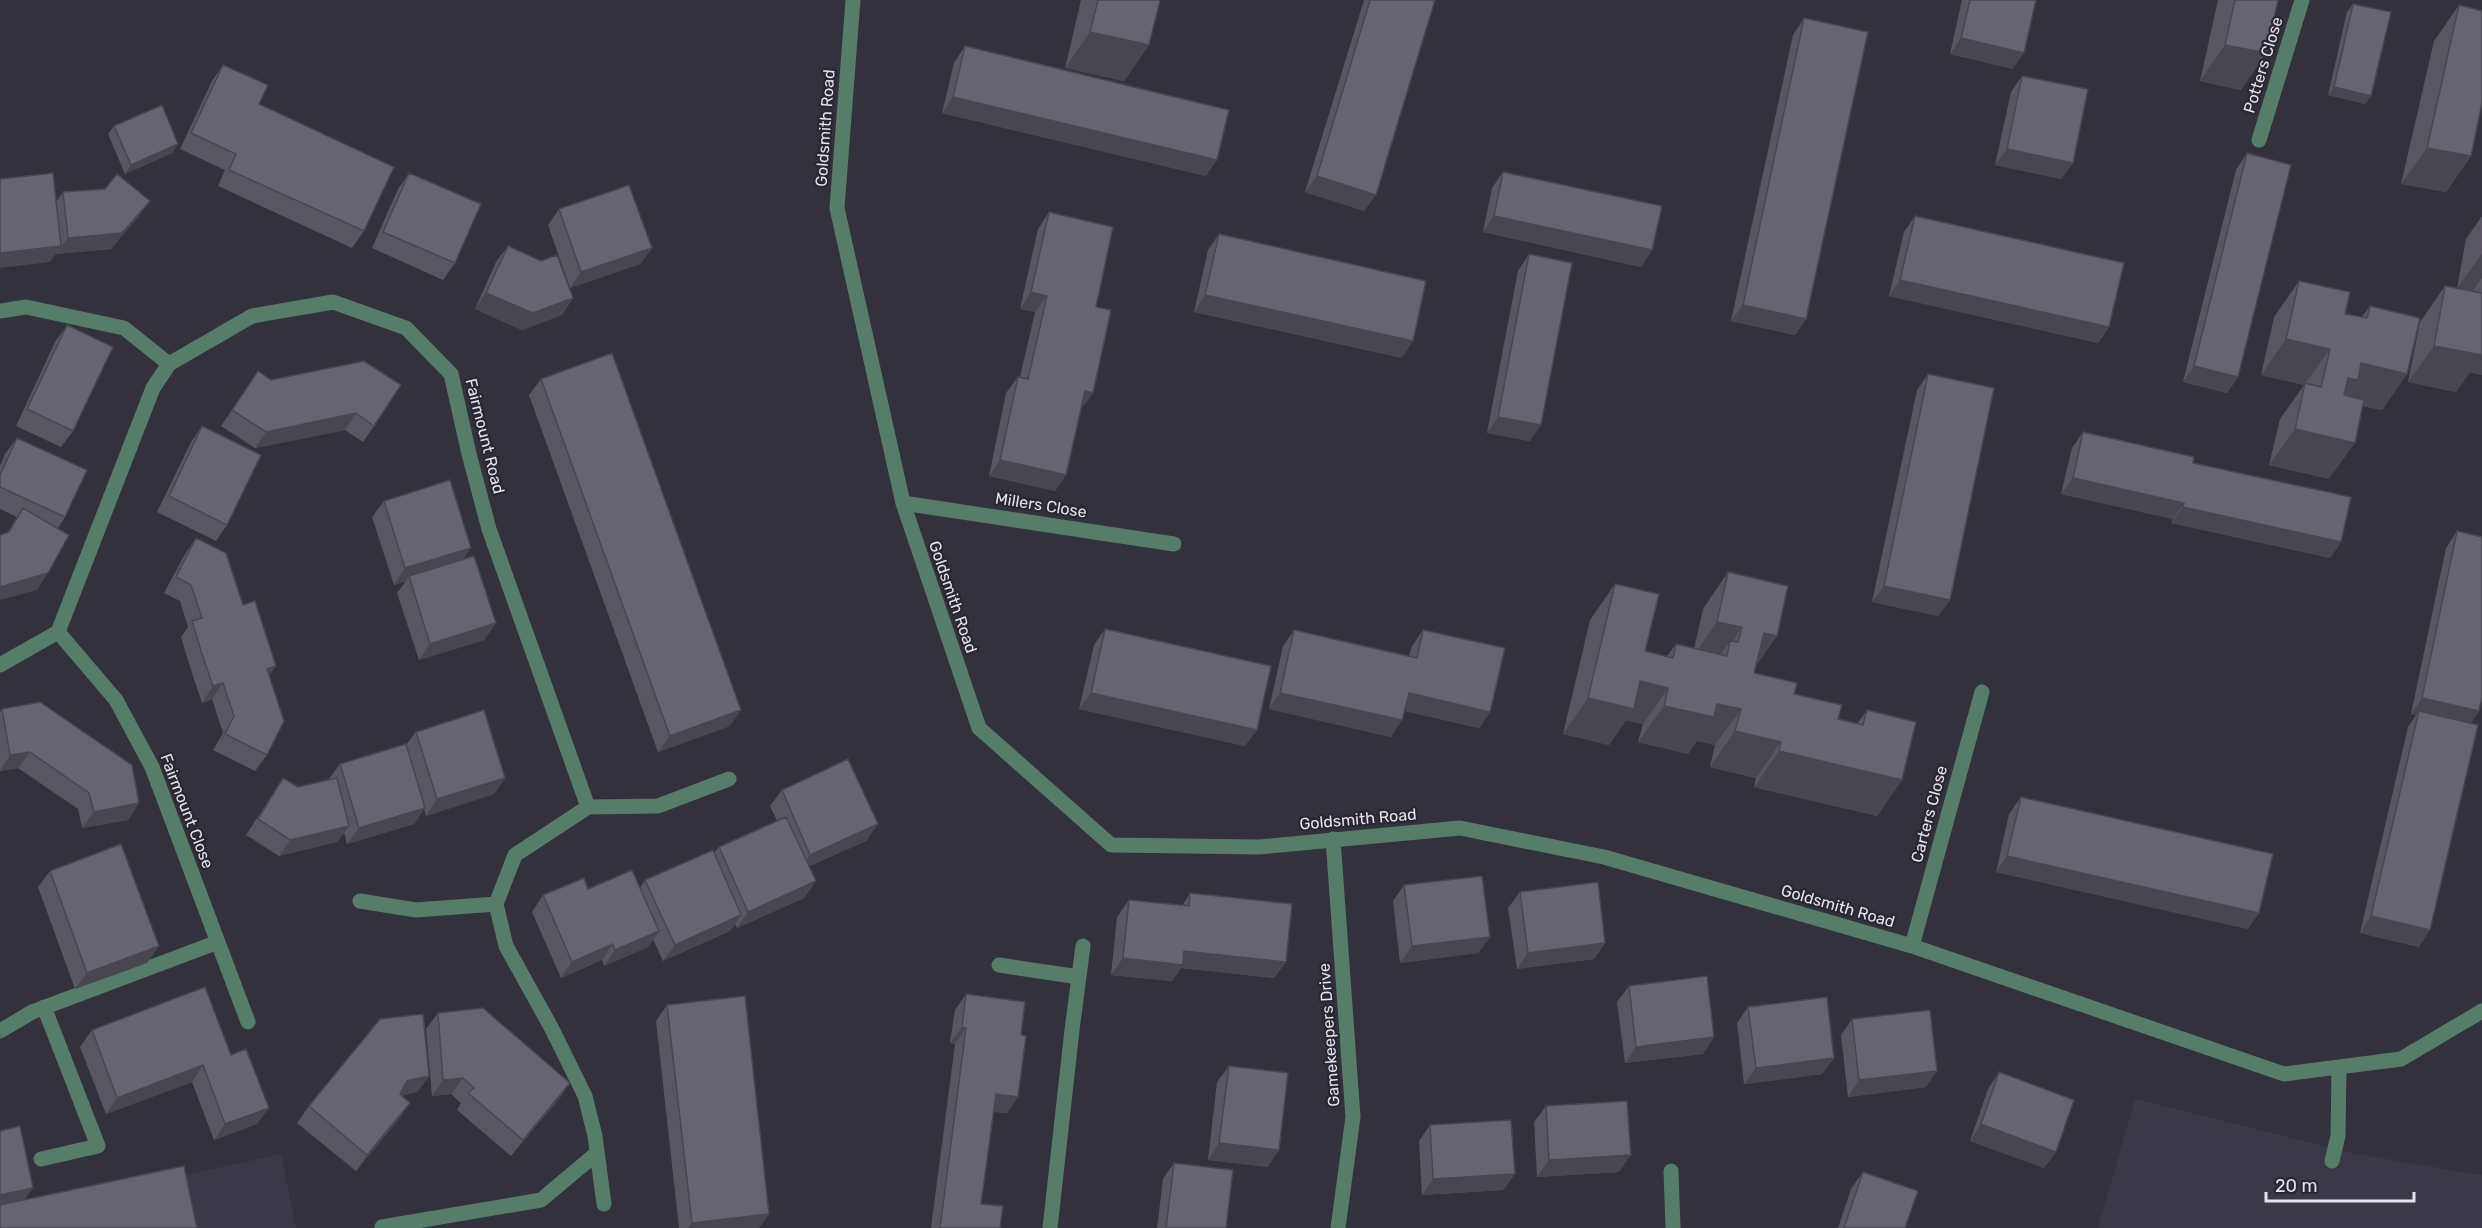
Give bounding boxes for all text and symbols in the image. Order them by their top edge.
street label: Potters Close [2239,14,2287,115]
street label: Goldsmith Road [811,69,839,187]
street label: Fairmount Road [461,376,509,496]
street label: Millers Close [994,488,1088,522]
street label: Goldsmith Road [925,538,981,656]
street label: Fairmount Close [156,751,218,871]
street label: Carters Close [1907,763,1951,865]
street label: Goldsmith Road [1299,804,1417,834]
street label: Goldsmith Road [1779,881,1897,931]
street label: Gamekeepers Drive [1315,963,1343,1107]
scale bar [2266,1165,2414,1203]
text: 20 m [2275,1175,2317,1197]

